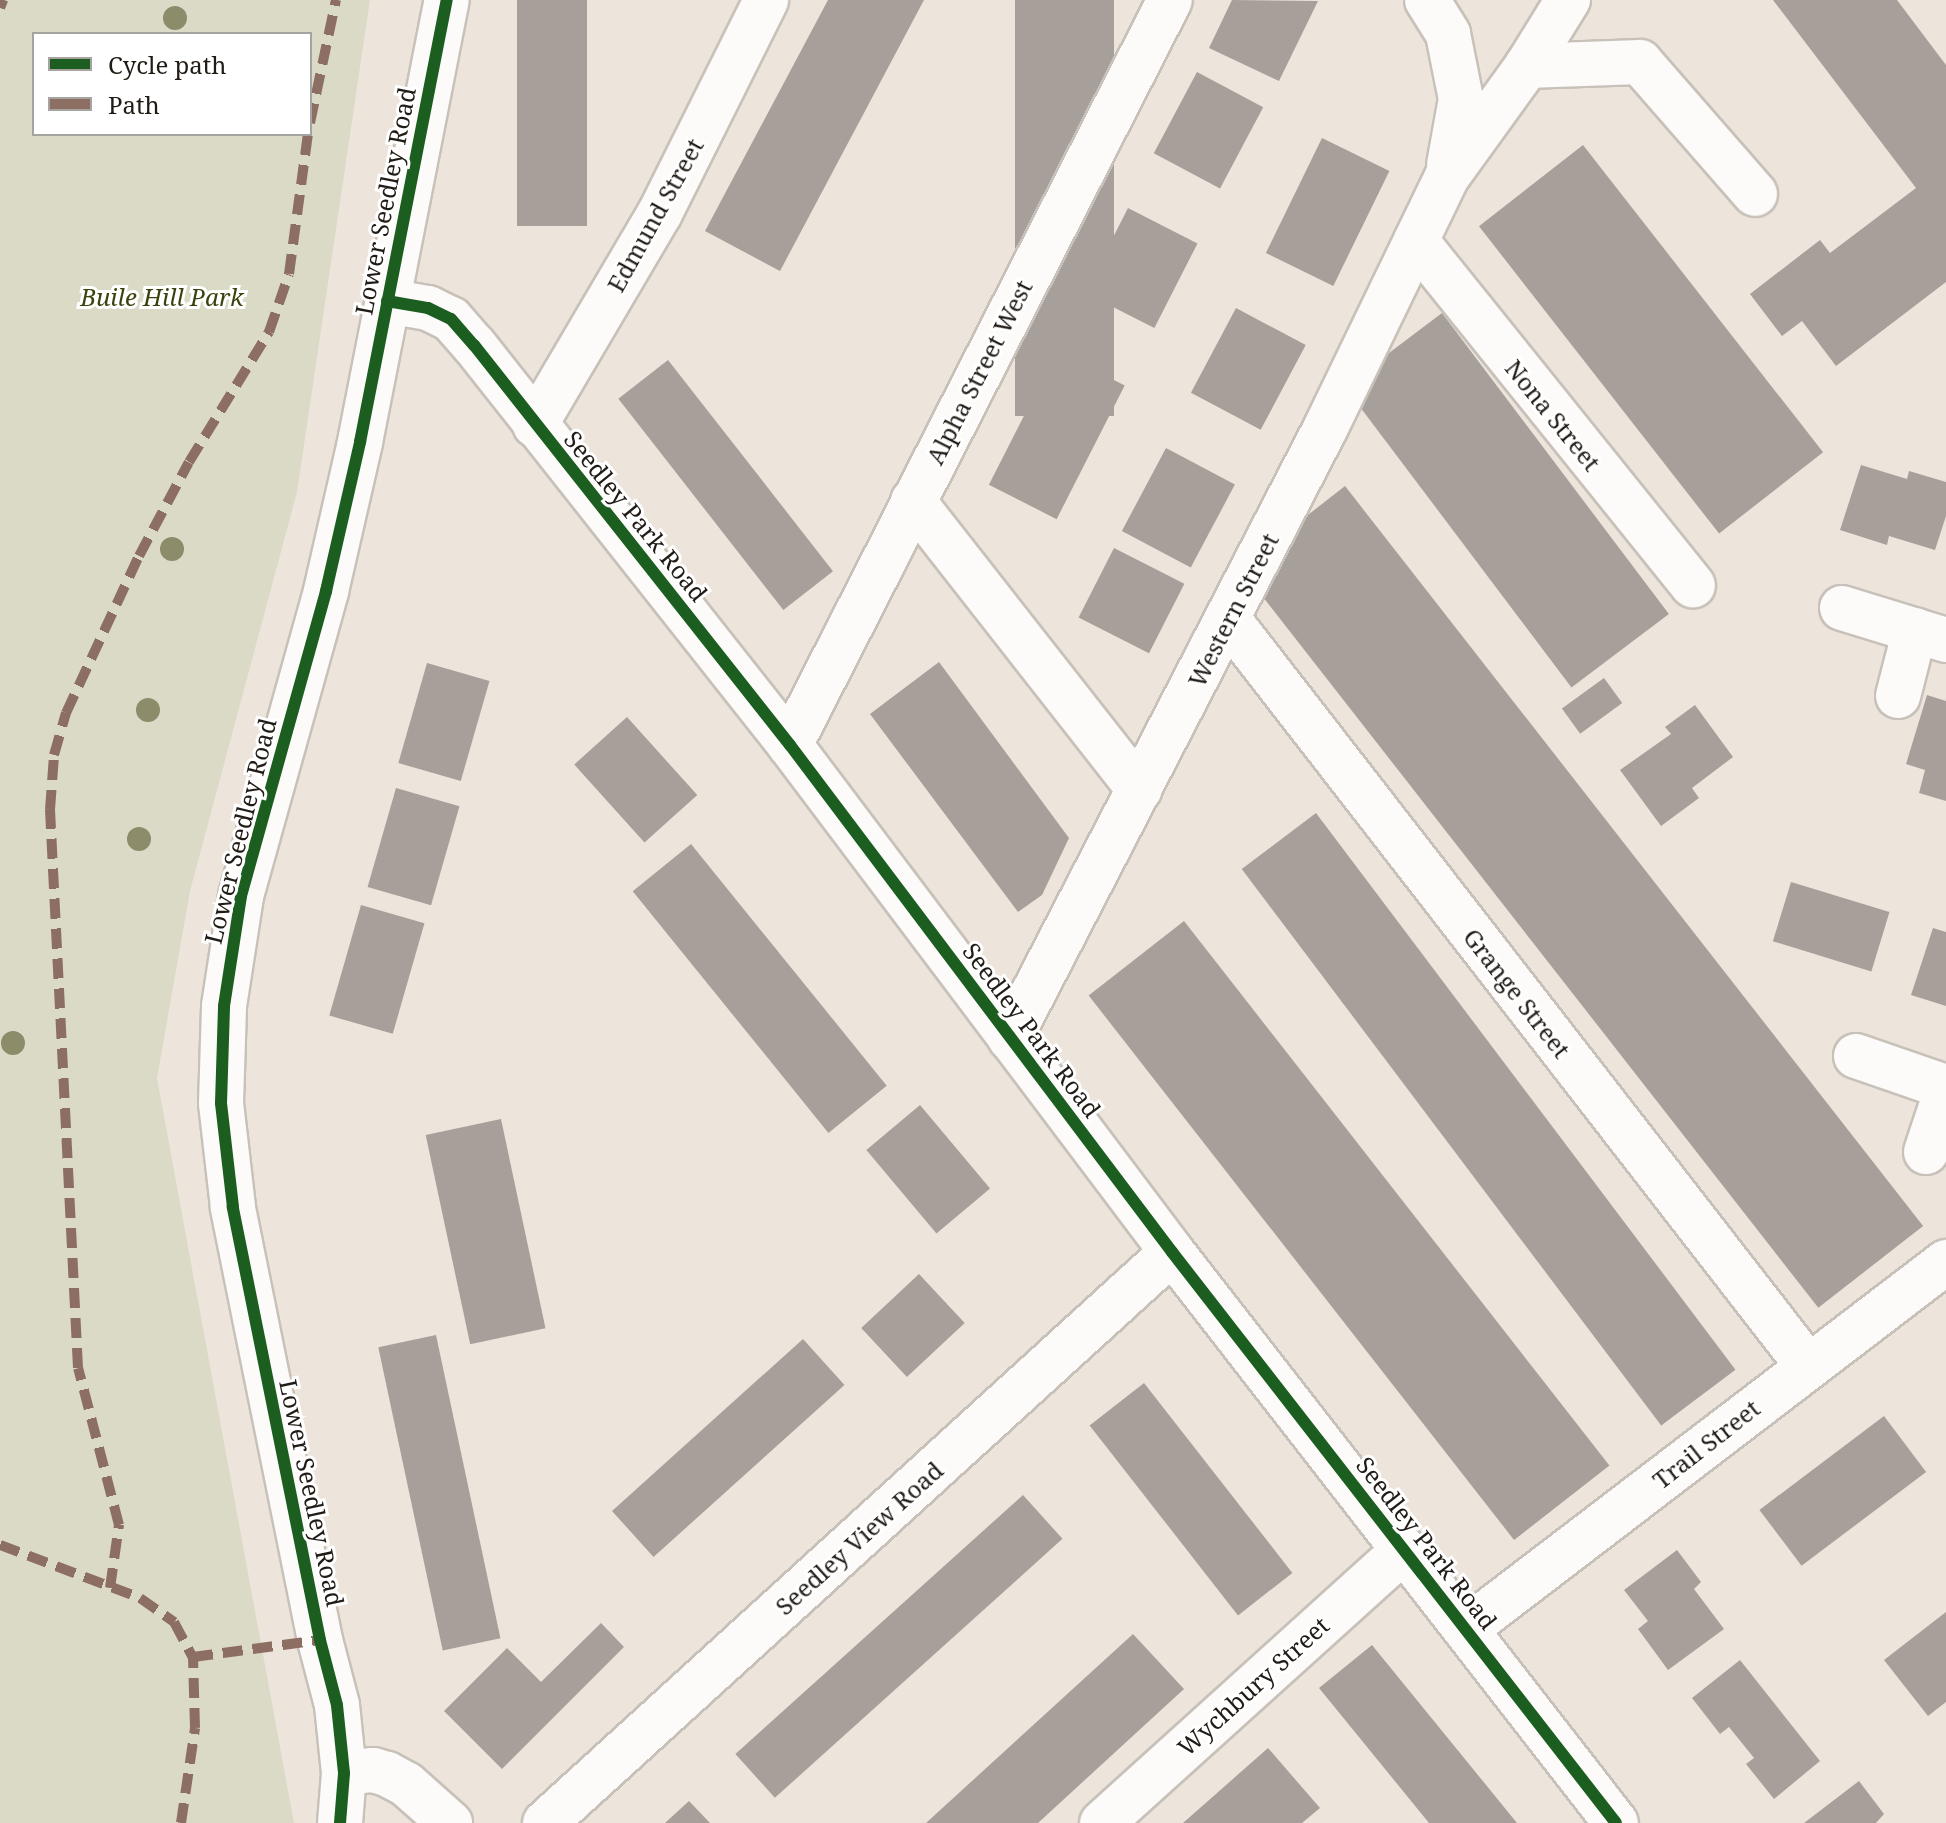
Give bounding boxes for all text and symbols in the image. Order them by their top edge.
legend [32,32,312,136]
text: Cycle path [108,48,227,81]
street label: Lower Seedley Road [349,85,421,317]
text: Path [108,88,160,121]
street label: Edmund Street [601,133,709,297]
street label: Alpha Street West [920,275,1038,469]
park label: Buile Hill Park [80,283,244,311]
street label: Nona Street [1500,354,1606,476]
street label: Seedley Park Road [558,425,714,607]
street label: Western Street [1182,528,1284,692]
street label: Lower Seedley Road [198,715,282,947]
street label: Grange Street [1458,923,1576,1063]
street label: Seedley Park Road [957,937,1107,1123]
street label: Lower Seedley Road [274,1377,350,1609]
street label: Trail Street [1647,1393,1765,1495]
street label: Seedley Park Road [1351,1451,1503,1635]
street label: Seedley View Road [769,1455,949,1621]
street label: Wychbury Street [1171,1610,1335,1762]

